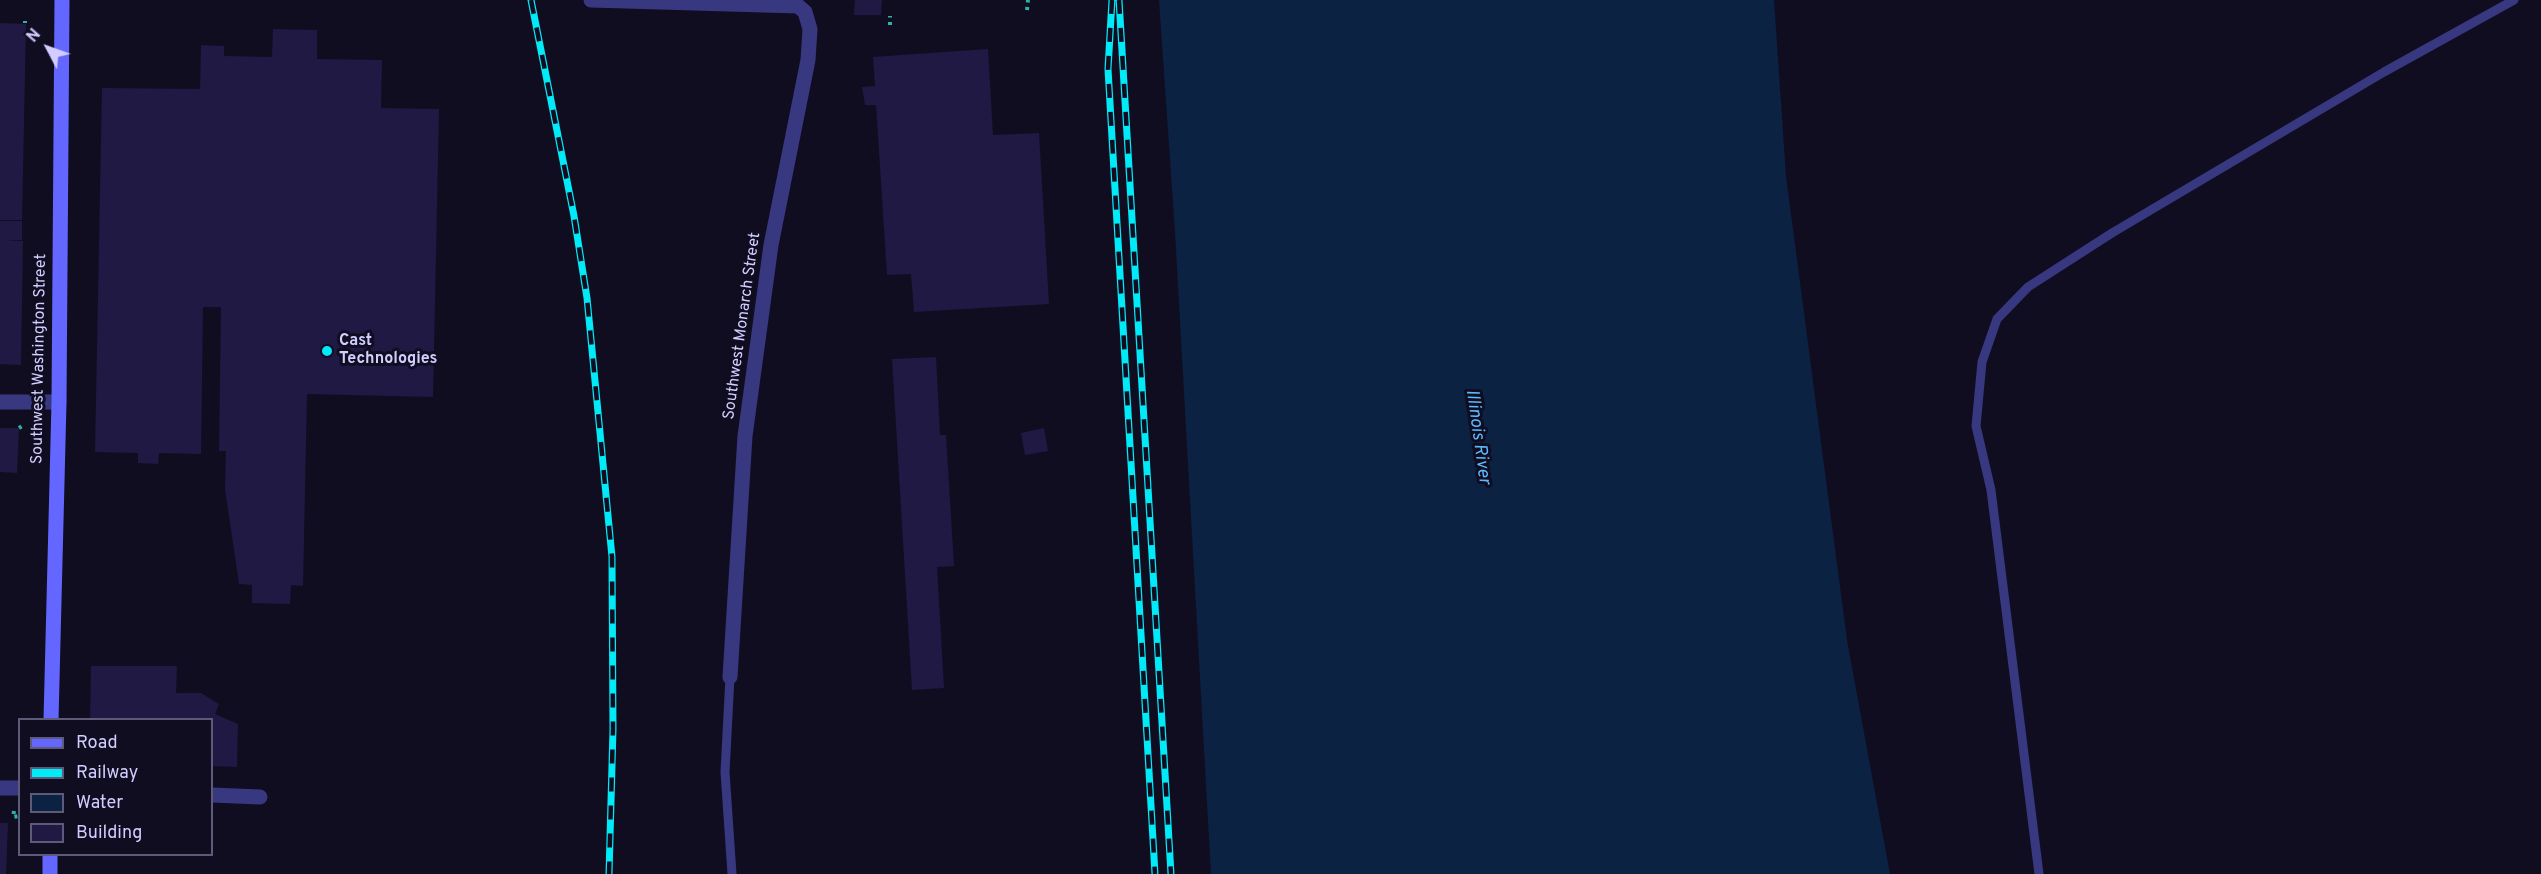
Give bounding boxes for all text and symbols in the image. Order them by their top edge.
north arrow [18,18,78,78]
text: N [23,25,46,47]
street label: Southwest Monarch Street [720,231,766,421]
street label: Southwest Washington Street [29,254,51,464]
place label: Cast Technologies [339,332,438,370]
marker: Cast Technologies [320,344,334,358]
water label: Illinois River [1460,388,1494,486]
legend [18,718,213,856]
text: Road [76,732,118,755]
text: Railway [76,762,138,785]
text: Water [76,792,123,815]
text: Building [76,822,142,845]

